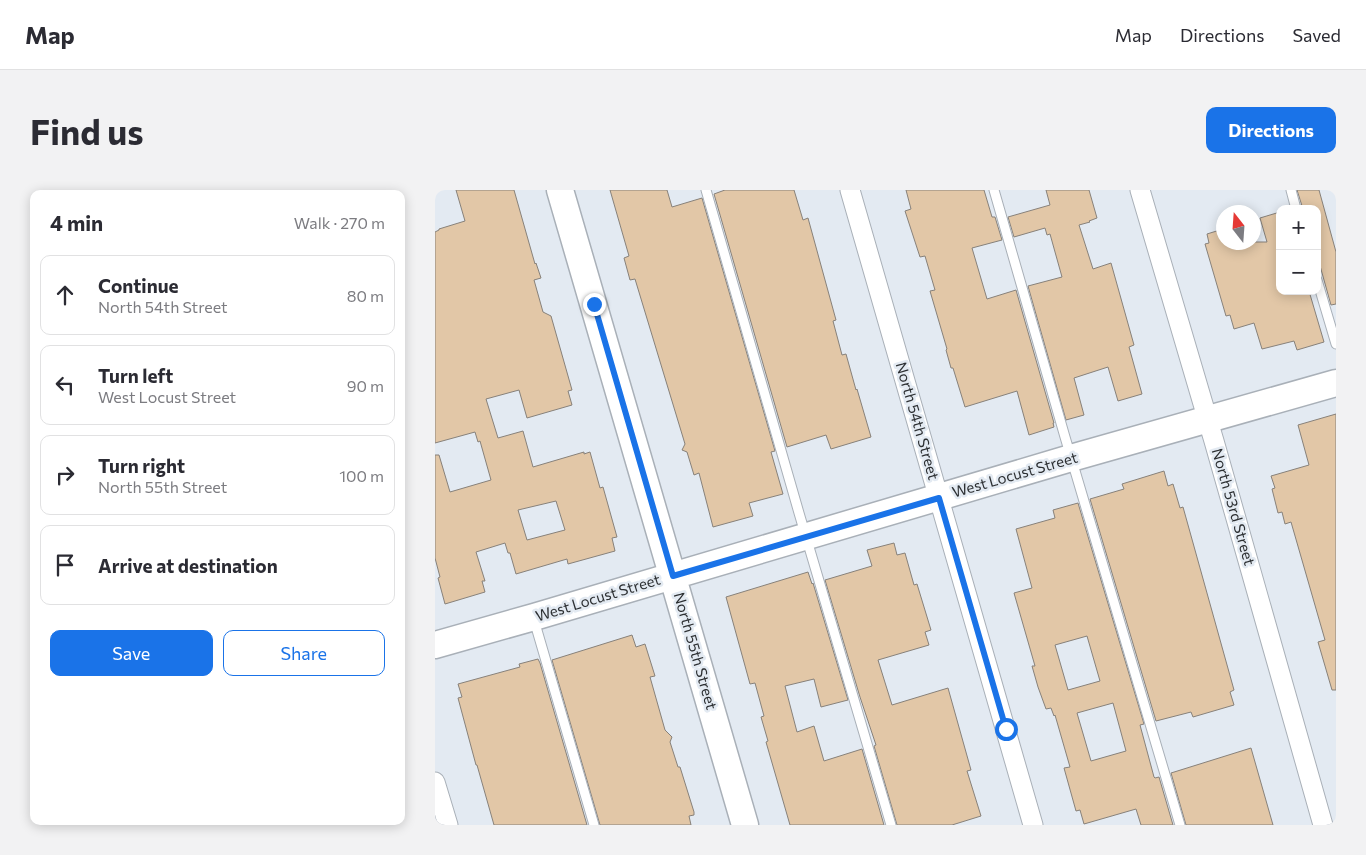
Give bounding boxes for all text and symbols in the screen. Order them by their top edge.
text: Map [25,20,75,49]
text: Map [1115,24,1152,46]
text: Directions [1180,24,1264,46]
text: Saved [1292,24,1341,46]
button: Directions [1206,107,1336,153]
text: Find us [30,109,144,152]
north arrow [1216,205,1261,250]
map controls [1276,205,1321,295]
button: + [1276,205,1321,250]
text: 4 min [50,210,103,235]
text: Walk · 270 m [294,213,385,232]
button: − [1276,250,1321,295]
text: Continue [98,274,178,297]
icon: ahead [51,281,79,309]
text: 80 m [347,286,384,305]
route end [583,293,606,316]
text: North 54th Street [98,297,228,316]
street label: North 54th Street [893,360,943,482]
text: Turn left [98,364,173,387]
icon: left [51,371,79,399]
text: 90 m [347,376,384,395]
text: West Locust Street [98,387,236,406]
street label: North 53rd Street [1209,446,1259,567]
street label: West Locust Street [950,448,1079,501]
text: Turn right [98,454,185,477]
icon: right [51,461,79,489]
text: 100 m [339,466,384,485]
text: North 55th Street [98,477,227,496]
icon: arrive [51,551,79,579]
text: Arrive at destination [98,554,278,577]
street label: West Locust Street [533,570,662,625]
street label: North 55th Street [671,590,721,711]
button: Save [50,630,213,676]
button: Share [223,630,385,676]
route start [995,718,1018,741]

